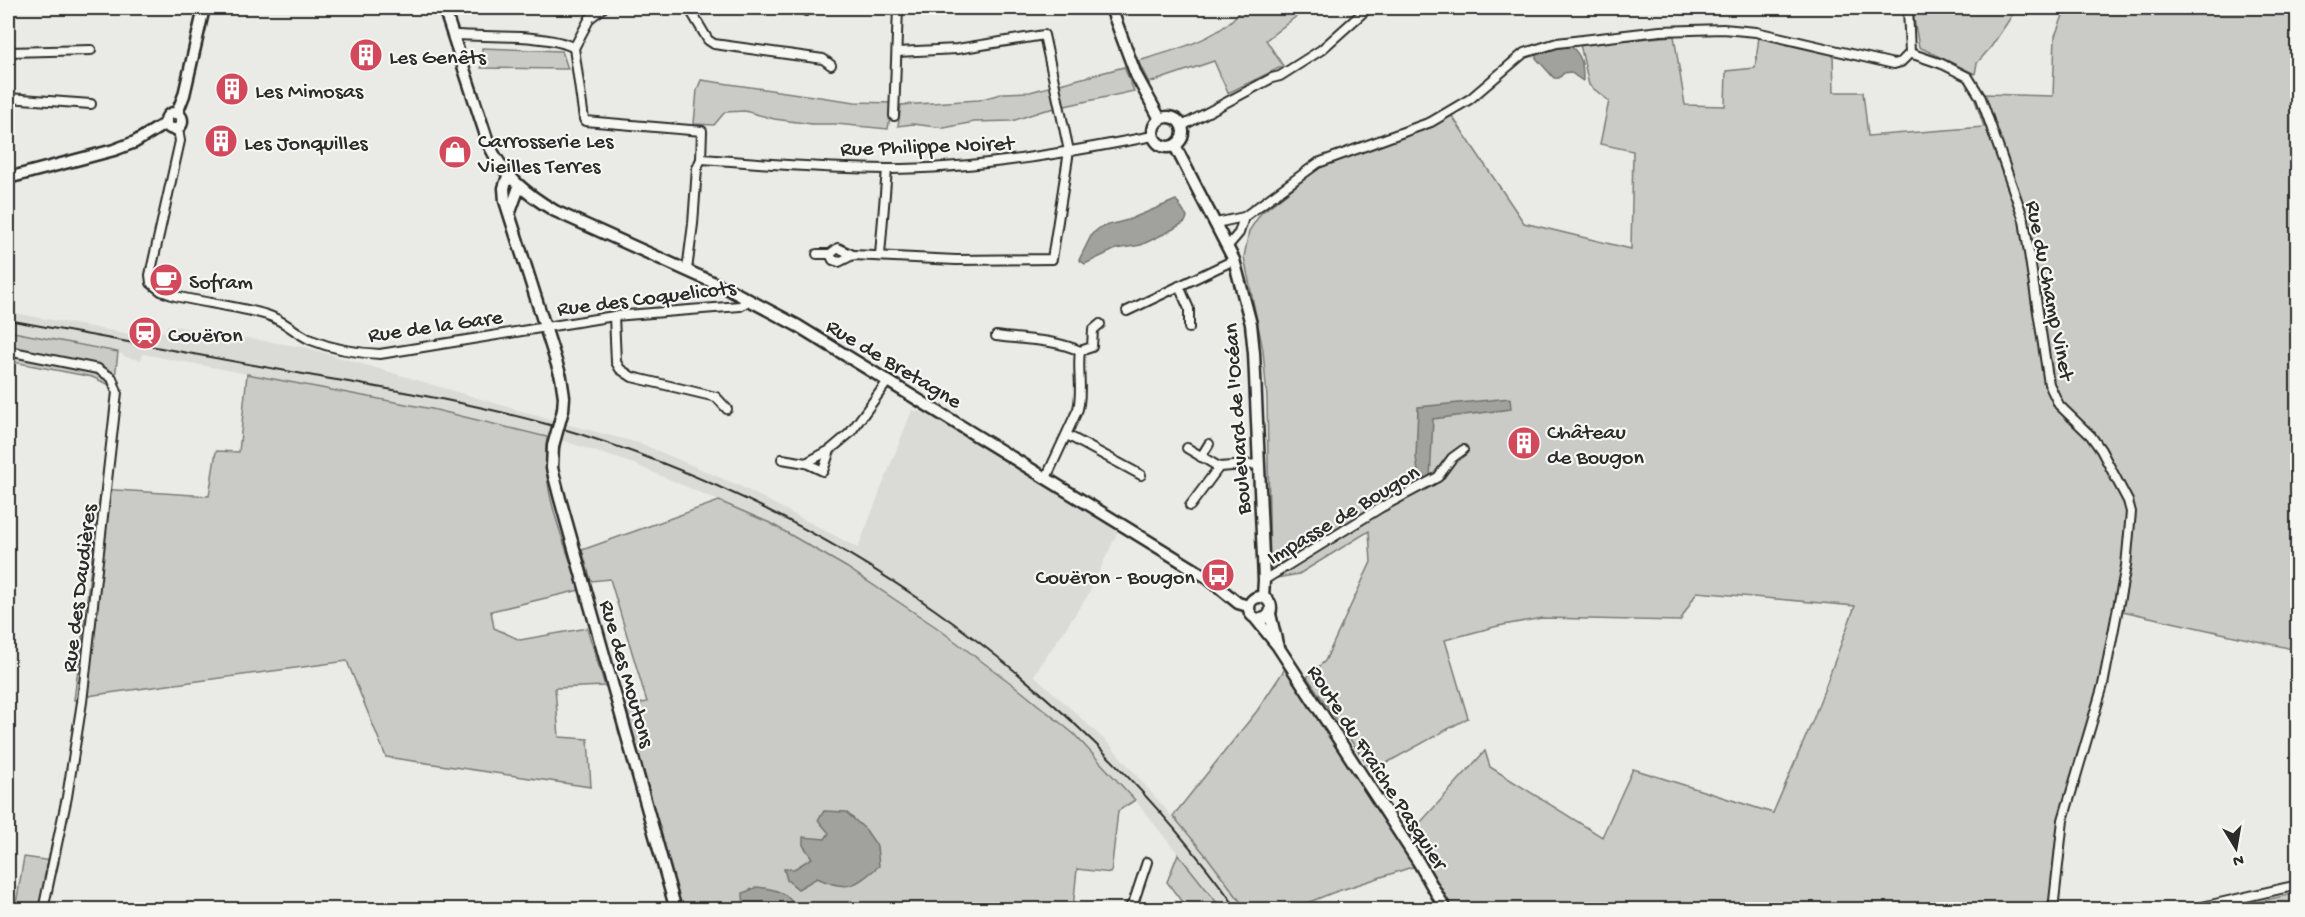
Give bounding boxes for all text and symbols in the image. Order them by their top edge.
building icon: Les Genêts [348,37,384,73]
place label: Les Genêts [389,46,487,72]
building icon: Les Mimosas [214,71,250,107]
place label: Les Mimosas [255,80,364,106]
building icon: Les Jonquilles [203,123,239,159]
place label: Carrosserie Les Vieilles Terres [477,130,614,181]
place label: Les Jonquilles [244,132,369,158]
street label: Rue Philippe Noiret [840,132,1016,164]
shop icon: Carrosserie Les Vieilles Terres [437,134,473,170]
street label: Rue du Champ Vinet [2018,199,2079,385]
cafe icon: Sofram [148,262,184,298]
place label: Sofram [189,271,253,297]
street label: Rue des Coquelicots [556,276,738,324]
street label: Rue de la Gare [367,306,505,350]
station icon: Couëron [127,315,163,351]
street label: Rue de Bretagne [820,315,966,417]
street label: Boulevard de l'Océan [1219,322,1259,516]
place label: Couëron [168,324,243,350]
place label: Château de Bougon [1547,421,1644,472]
building icon: Château de Bougon [1506,425,1542,461]
street label: Impasse de Bougon [1263,460,1426,572]
street label: Rue des Daudières [58,502,104,674]
bus stop icon: Couëron - Bougon [1200,557,1236,593]
place label: Couëron - Bougon [1036,566,1196,592]
street label: Rue des Moutons [592,597,659,752]
street label: Route du Fraîche Pasquier [1300,661,1453,877]
north arrow [2206,818,2266,878]
text: N [2231,849,2245,870]

